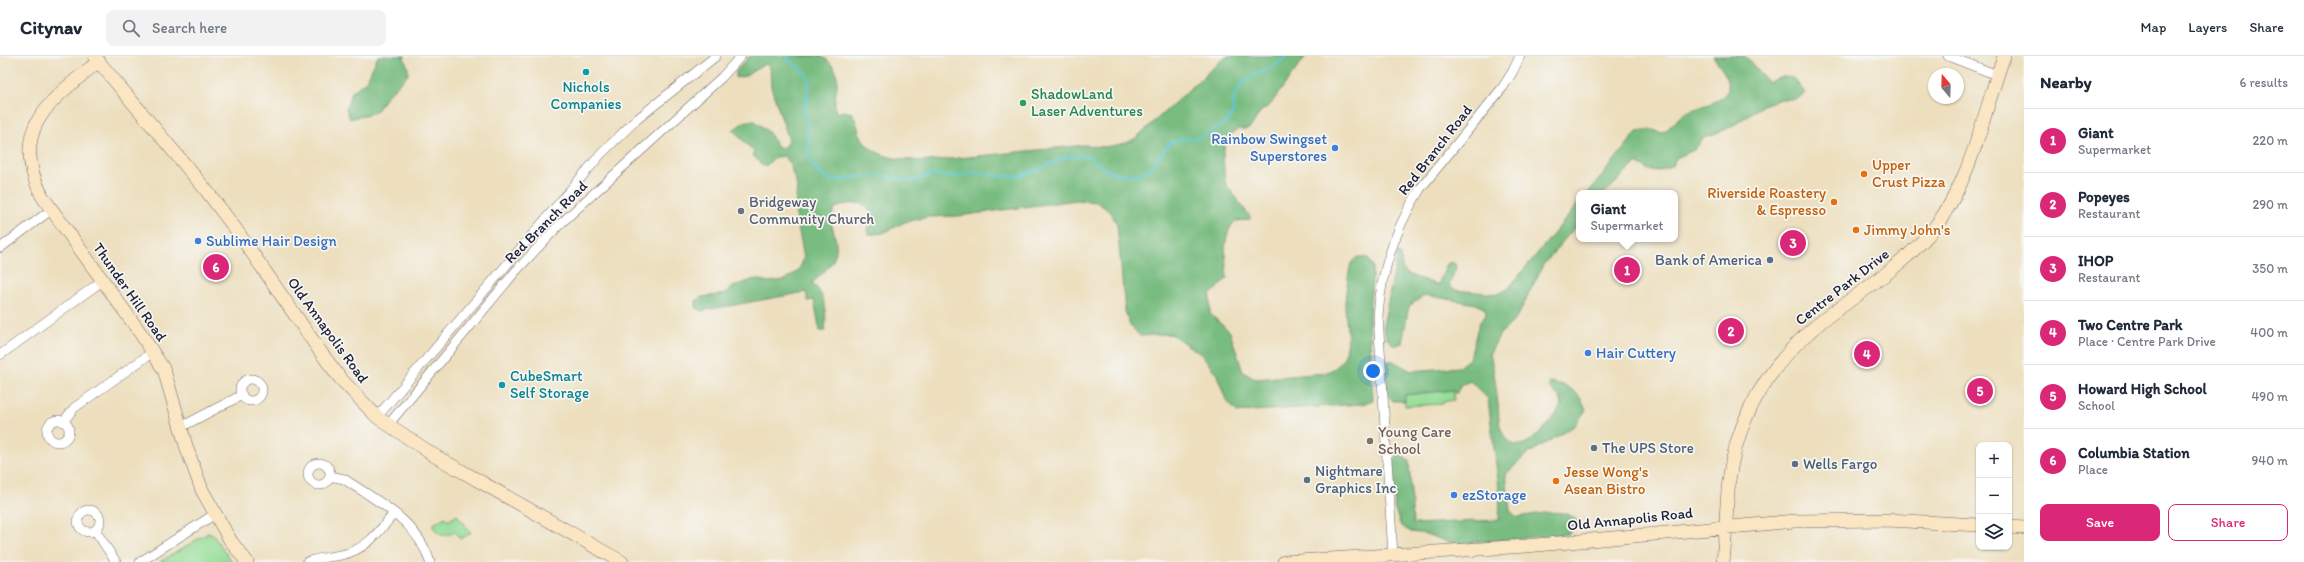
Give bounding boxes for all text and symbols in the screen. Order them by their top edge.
search box [106,10,386,46]
text: Citynav [20,16,82,39]
icon: search [120,17,142,39]
text: Search here [152,19,227,37]
text: Map [2141,19,2166,36]
text: Layers [2188,19,2227,36]
text: Share [2249,19,2284,36]
marker: Nichols Companies [581,67,591,77]
north arrow [1928,68,1964,104]
text: Nearby [2040,72,2092,92]
text: 6 results [2240,75,2288,90]
place label: Nichols Companies [551,78,622,113]
place label: ShadowLand Laser Adventures [1031,85,1143,120]
marker: ShadowLand Laser Adventures [1018,98,1028,108]
street label: Red Branch Road [1394,101,1476,199]
text: Giant [2078,124,2114,142]
place label: Rainbow Swingset Superstores [1211,130,1327,165]
text: 1 [2050,133,2056,148]
text: 220 m [2252,133,2288,148]
text: Supermarket [2078,142,2151,157]
marker: Rainbow Swingset Superstores [1330,143,1340,153]
place label: Upper Crust Pizza [1872,156,1946,191]
marker: Upper Crust Pizza [1859,169,1869,179]
street label: Red Branch Road [501,177,591,267]
place label: Riverside Roastery & Espresso [1707,184,1826,219]
text: Popeyes [2078,188,2130,206]
popup [1576,190,1678,242]
place label: Bridgeway Community Church [749,193,874,228]
marker: Riverside Roastery & Espresso [1829,197,1839,207]
text: 2 [2050,197,2056,212]
text: 290 m [2252,197,2288,212]
text: Giant [1590,200,1626,218]
marker: Bridgeway Community Church [736,206,746,216]
text: Restaurant [2078,206,2140,221]
text: Supermarket [1590,218,1664,233]
place label: Jimmy John's [1864,221,1951,239]
marker: Jimmy John's [1851,225,1861,235]
pin: 3 [1780,228,1806,258]
place label: Sublime Hair Design [206,232,337,250]
marker: Sublime Hair Design [193,236,203,246]
street label: Thunder Hill Road [89,239,171,345]
street label: Centre Park Drive [1792,245,1892,329]
place label: Bank of America [1655,251,1763,269]
pin: 6 [203,252,229,282]
text: IHOP [2078,252,2113,270]
pin: 1 [1614,255,1640,285]
marker: Bank of America [1765,255,1775,265]
text: 3 [2049,261,2057,276]
text: 350 m [2252,261,2288,276]
text: Restaurant [2078,270,2140,285]
street label: Old Annapolis Road [284,274,372,386]
pin: 2 [1718,316,1744,346]
text: Two Centre Park [2078,316,2183,334]
text: 4 [2049,325,2057,340]
text: 400 m [2250,325,2288,340]
text: Place · Centre Park Drive [2078,334,2216,349]
pin: 4 [1854,339,1880,369]
place label: Hair Cuttery [1596,344,1676,362]
marker: Hair Cuttery [1583,348,1593,358]
your location [1363,361,1383,381]
place label: CubeSmart Self Storage [510,367,589,402]
pin: 5 [1967,376,1993,406]
marker: CubeSmart Self Storage [497,380,507,390]
text: Howard High School [2078,380,2207,398]
text: 5 [2050,389,2056,404]
text: 490 m [2252,389,2288,404]
text: School [2078,398,2115,413]
place label: Young Care School [1378,423,1451,458]
marker: Young Care School [1365,436,1375,446]
place label: The UPS Store [1602,439,1694,457]
map controls [1976,442,2012,550]
button: + [1976,442,2012,478]
marker: The UPS Store [1589,443,1599,453]
text: Columbia Station [2078,444,2190,462]
text: 6 [2050,453,2056,468]
text: 940 m [2252,453,2288,468]
place label: Wells Fargo [1803,455,1877,473]
marker: Wells Fargo [1790,459,1800,469]
place label: Nightmare Graphics Inc [1315,462,1397,497]
text: Place [2078,462,2108,477]
place label: Jesse Wong's Asean Bistro [1564,463,1649,498]
marker: Nightmare Graphics Inc [1302,475,1312,485]
marker: Jesse Wong's Asean Bistro [1551,476,1561,486]
button: − [1976,478,2012,514]
place label: ezStorage [1462,486,1526,504]
marker: ezStorage [1449,490,1459,500]
street label: Old Annapolis Road [1566,503,1694,535]
button: Save [2040,504,2160,541]
button: Share [2168,504,2288,541]
button: layers [1976,514,2012,550]

